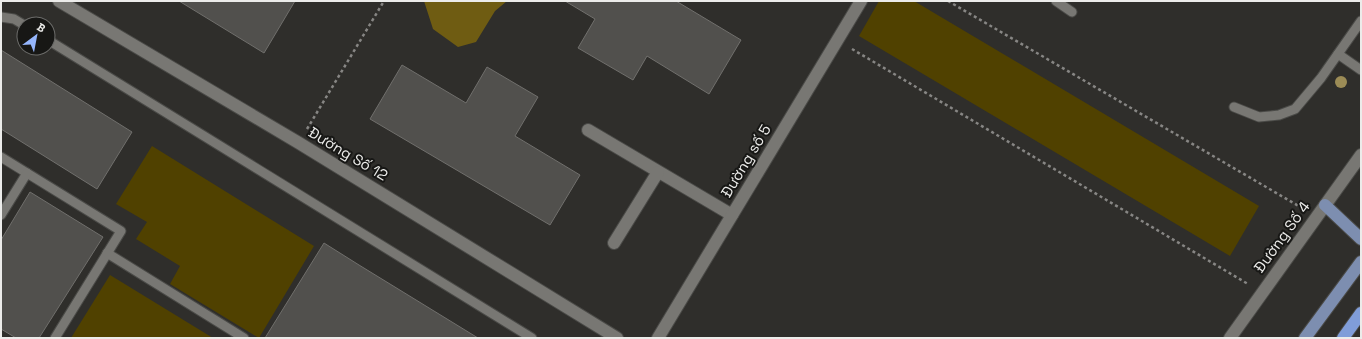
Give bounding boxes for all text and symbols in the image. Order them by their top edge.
north arrow [16,16,56,56]
text: B [34,20,48,35]
street label: Đường số 5 [716,121,775,201]
street label: Đường Số 12 [305,122,391,185]
street label: Đường Số 4 [1249,197,1314,276]

